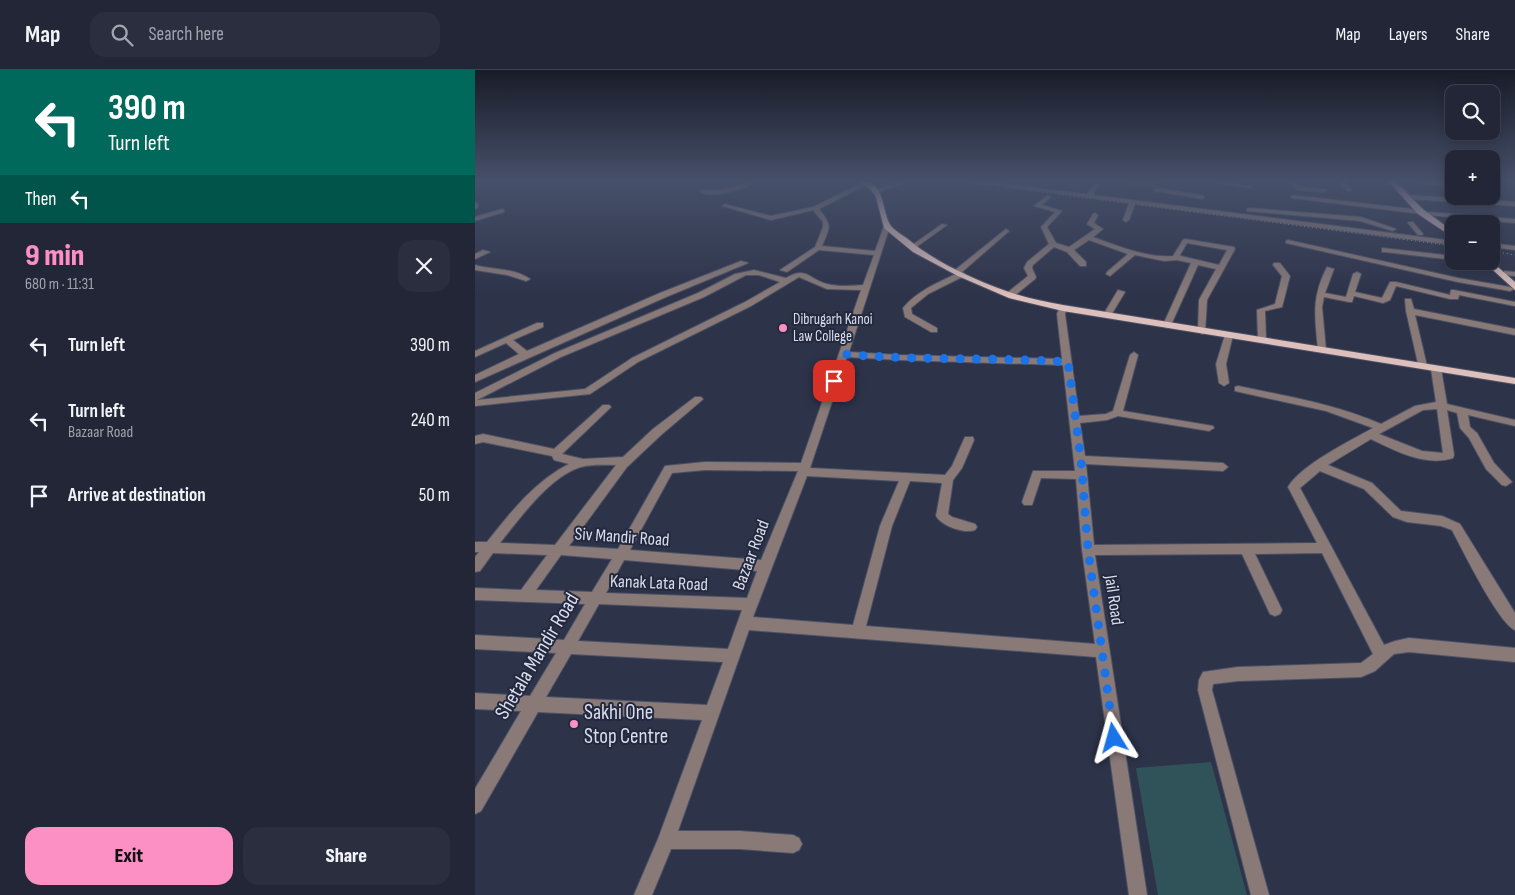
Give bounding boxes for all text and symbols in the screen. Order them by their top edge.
search box [90,12,440,57]
text: Map [25,20,60,49]
icon: search [108,21,136,49]
text: Search here [148,23,224,46]
text: Map [1336,24,1361,45]
text: Layers [1389,24,1428,45]
text: Share [1456,24,1490,45]
map controls [1445,85,1500,270]
button: search [1445,85,1500,140]
text: 390 m [108,87,186,130]
icon: left [25,90,90,155]
text: Turn left [108,130,170,157]
button: + [1445,150,1500,205]
icon: left [66,185,94,213]
text: Then [25,188,56,211]
button: − [1445,215,1500,270]
text: 9 min [25,238,84,274]
button: close [398,240,450,292]
text: 680 m · 11:31 [25,275,94,294]
place label: Dibrugarh Kanoi Law College [793,310,873,346]
marker: Dibrugarh Kanoi Law College [777,322,789,334]
icon: left [25,332,53,360]
text: Turn left [68,334,125,357]
text: 390 m [410,334,450,357]
pin [813,360,855,402]
icon: arrive [820,367,848,395]
text: Turn left [68,400,125,423]
icon: left [25,407,53,435]
text: 240 m [411,409,450,432]
text: Bazaar Road [68,423,133,442]
icon: arrive [25,482,53,510]
text: Arrive at destination [68,484,206,507]
text: 50 m [419,484,450,507]
street label: Bazaar Road [728,517,774,593]
street label: Siv Mandir Road [574,523,670,551]
street label: Kanak Lata Road [610,571,708,595]
street label: Jail Road [1100,573,1128,626]
street label: Shetala Mandir Road [490,588,584,724]
place label: Sakhi One Stop Centre [584,700,668,749]
position arrow [1087,711,1139,763]
marker: Sakhi One Stop Centre [568,718,580,730]
button: Exit [25,827,233,885]
button: Share [243,827,450,885]

